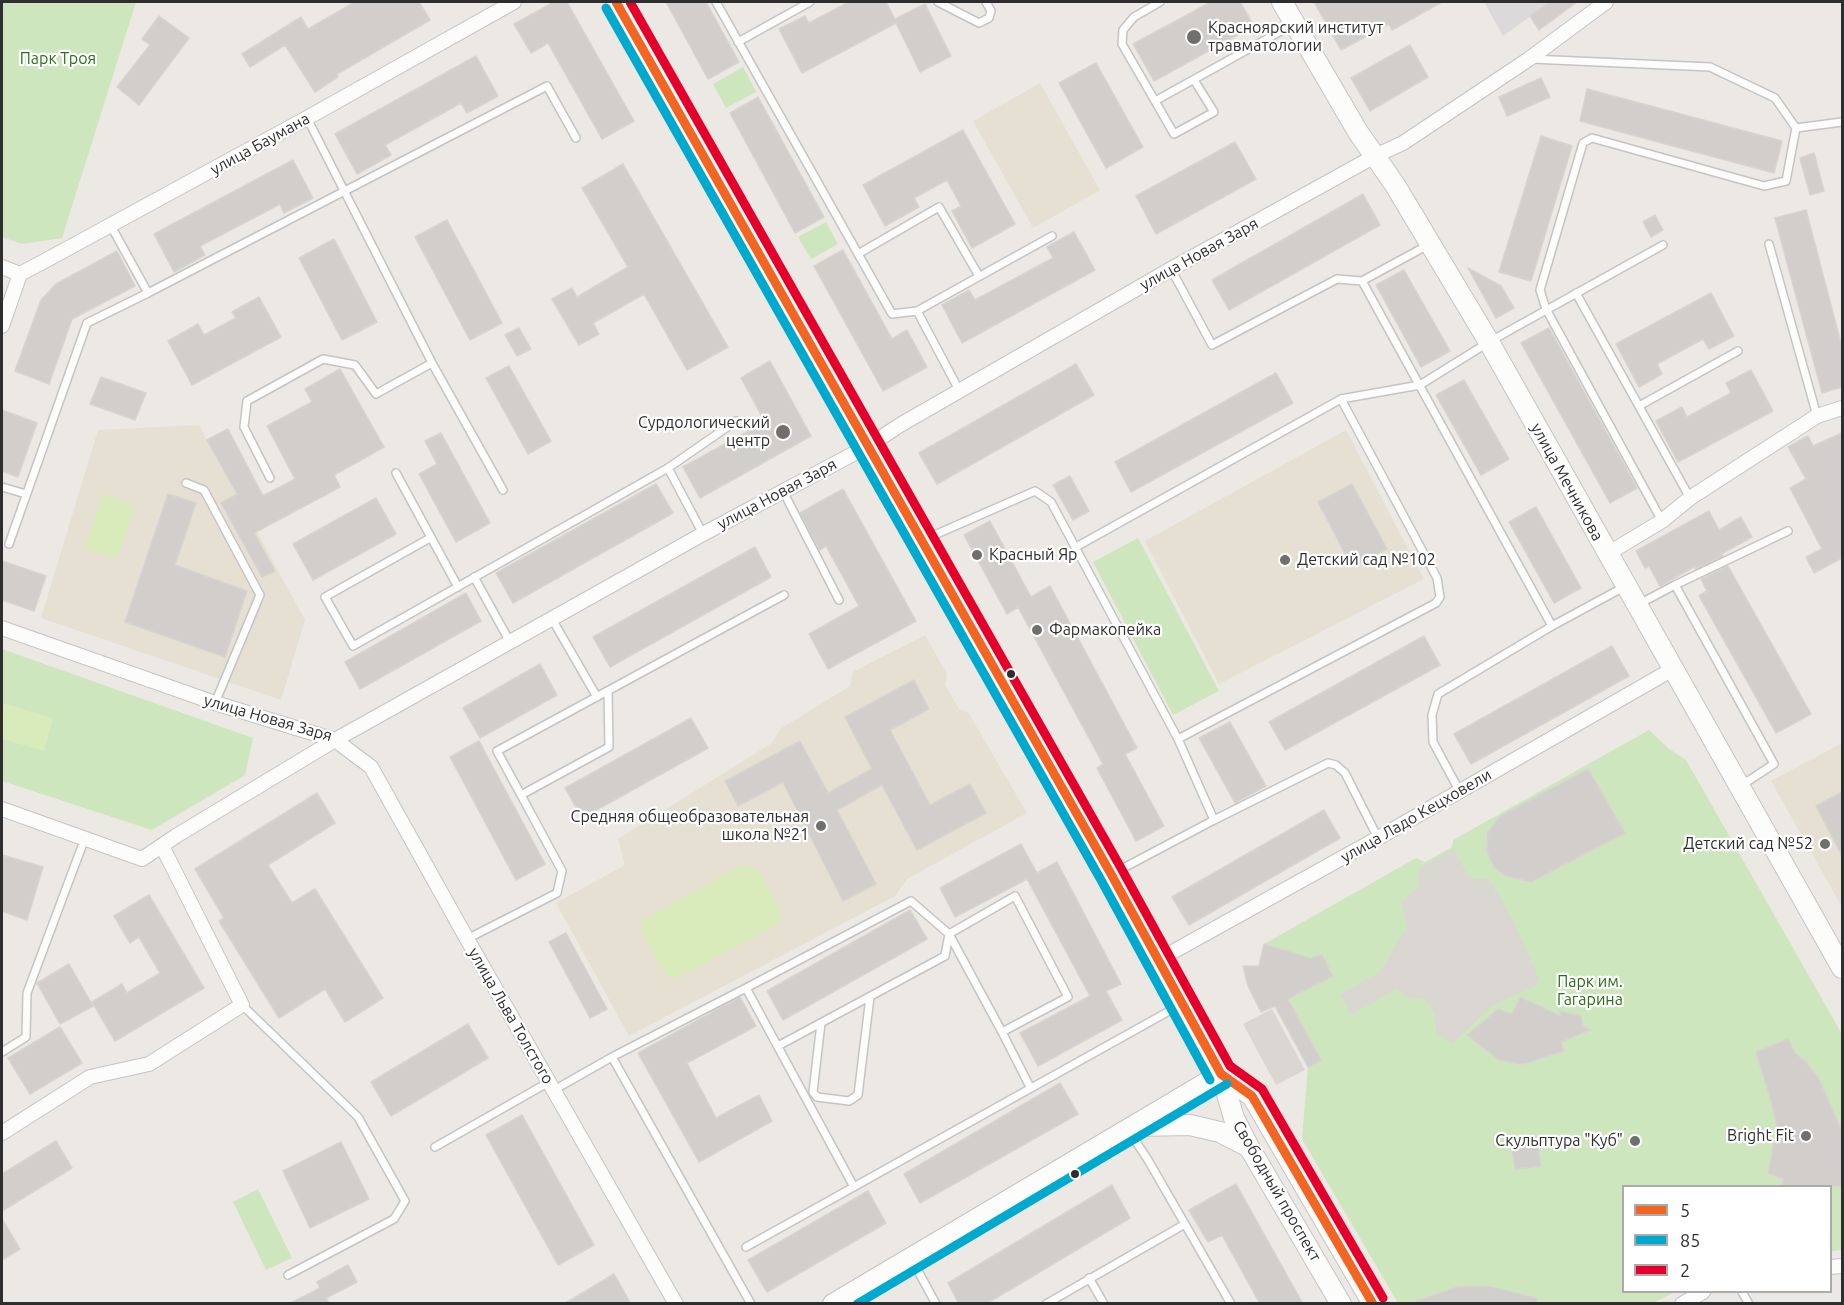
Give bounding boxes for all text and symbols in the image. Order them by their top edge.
place label: Красноярский институт травматологии [1208,18,1383,56]
marker: Красноярский институт травматологии [1185,28,1203,46]
park label: Парк Троя [20,49,96,69]
street label: улица Баумана [207,109,313,179]
street label: улица Новая Заря [1136,213,1262,295]
place label: Сурдологический центр [638,413,770,451]
street label: улица Мечникова [1527,420,1607,544]
marker: Сурдологический центр [774,423,792,441]
street label: улица Новая Заря [714,454,840,534]
place label: Красный Яр [989,545,1077,565]
marker: Красный Яр [970,548,984,562]
place label: Детский сад №102 [1297,550,1436,570]
marker: Детский сад №102 [1278,553,1292,567]
place label: Фармакопейка [1049,620,1161,640]
marker: Фармакопейка [1030,623,1044,637]
unlabelled marker [1005,668,1017,680]
street label: улица Новая Заря [202,691,334,745]
street label: улица Ладо Кецховели [1337,765,1495,867]
place label: Средняя общеобразовательная школа №21 [571,807,809,845]
marker: Средняя общеобразовательная школа №21 [814,819,828,833]
place label: Детский сад №52 [1683,834,1813,854]
marker: Детский сад №52 [1818,837,1832,851]
street label: улица Льва Толстого [464,944,558,1088]
park label: Парк им. Гагарина [1557,972,1623,1010]
street label: Свободный проспект [1229,1117,1325,1265]
place label: Bright Fit [1727,1126,1794,1146]
marker: Bright Fit [1799,1129,1813,1143]
place label: Скульптура "Куб" [1495,1131,1623,1151]
marker: Скульптура "Куб" [1628,1134,1642,1148]
unlabelled marker [1069,1168,1081,1180]
legend [1622,1185,1832,1293]
text: 5 [1680,1200,1690,1220]
text: 85 [1680,1230,1700,1250]
text: 2 [1680,1260,1690,1280]

